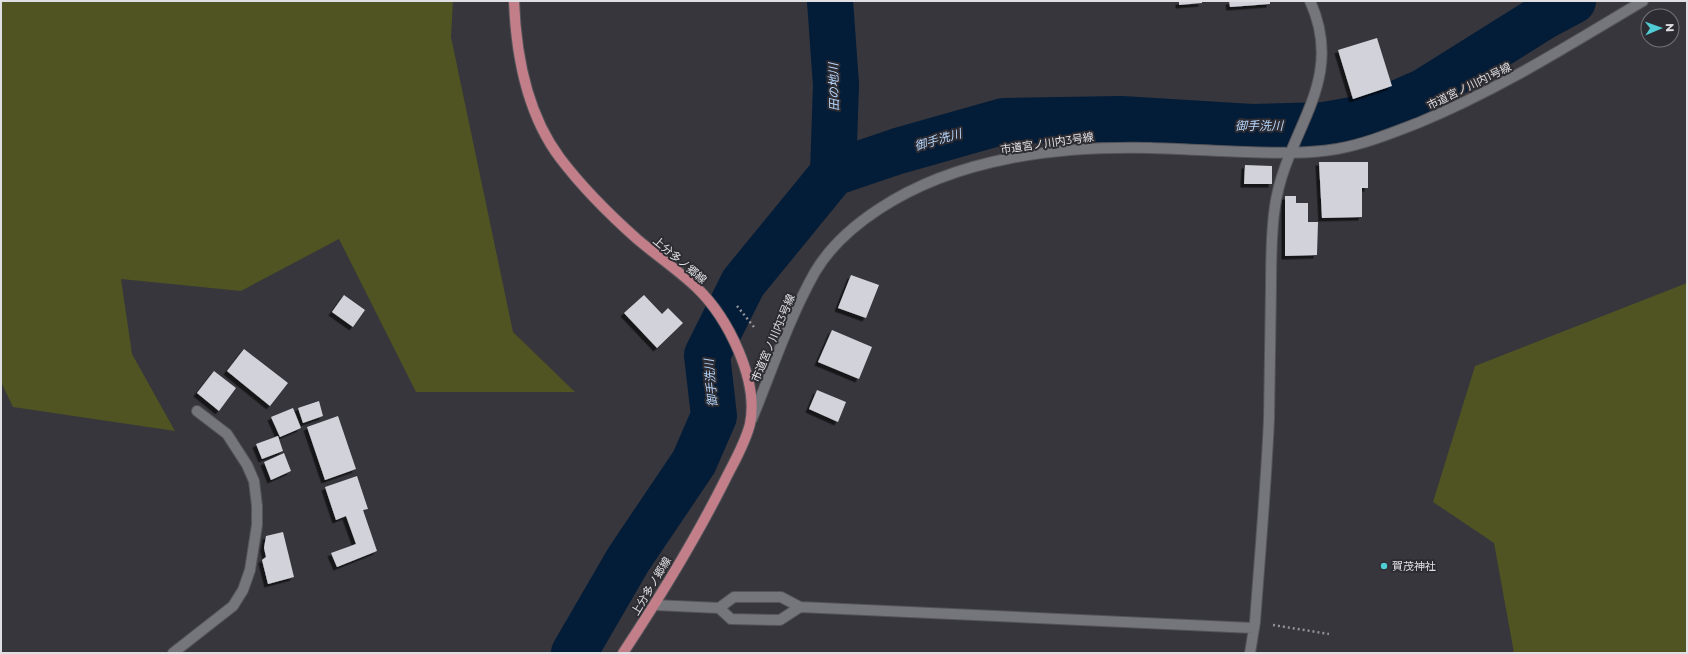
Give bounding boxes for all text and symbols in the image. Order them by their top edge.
north arrow [1640,8,1680,48]
text: N [1663,23,1677,32]
street label: 市道宮ノ川内1号線 [1425,60,1513,112]
water label: 田の地川 [826,61,841,111]
water label: 御手洗川 [1235,118,1285,133]
water label: 御手洗川 [913,125,965,153]
street label: 市道宮ノ川内3号線 [999,130,1095,156]
street label: 上分多ノ郷線 [650,233,710,287]
street label: 市道宮ノ川内3号線 [748,292,798,384]
water label: 御手洗川 [701,356,720,408]
street label: 上分多ノ郷線 [628,554,674,618]
place label: 賀茂神社 [1392,559,1436,573]
marker: 賀茂神社 [1379,561,1389,571]

